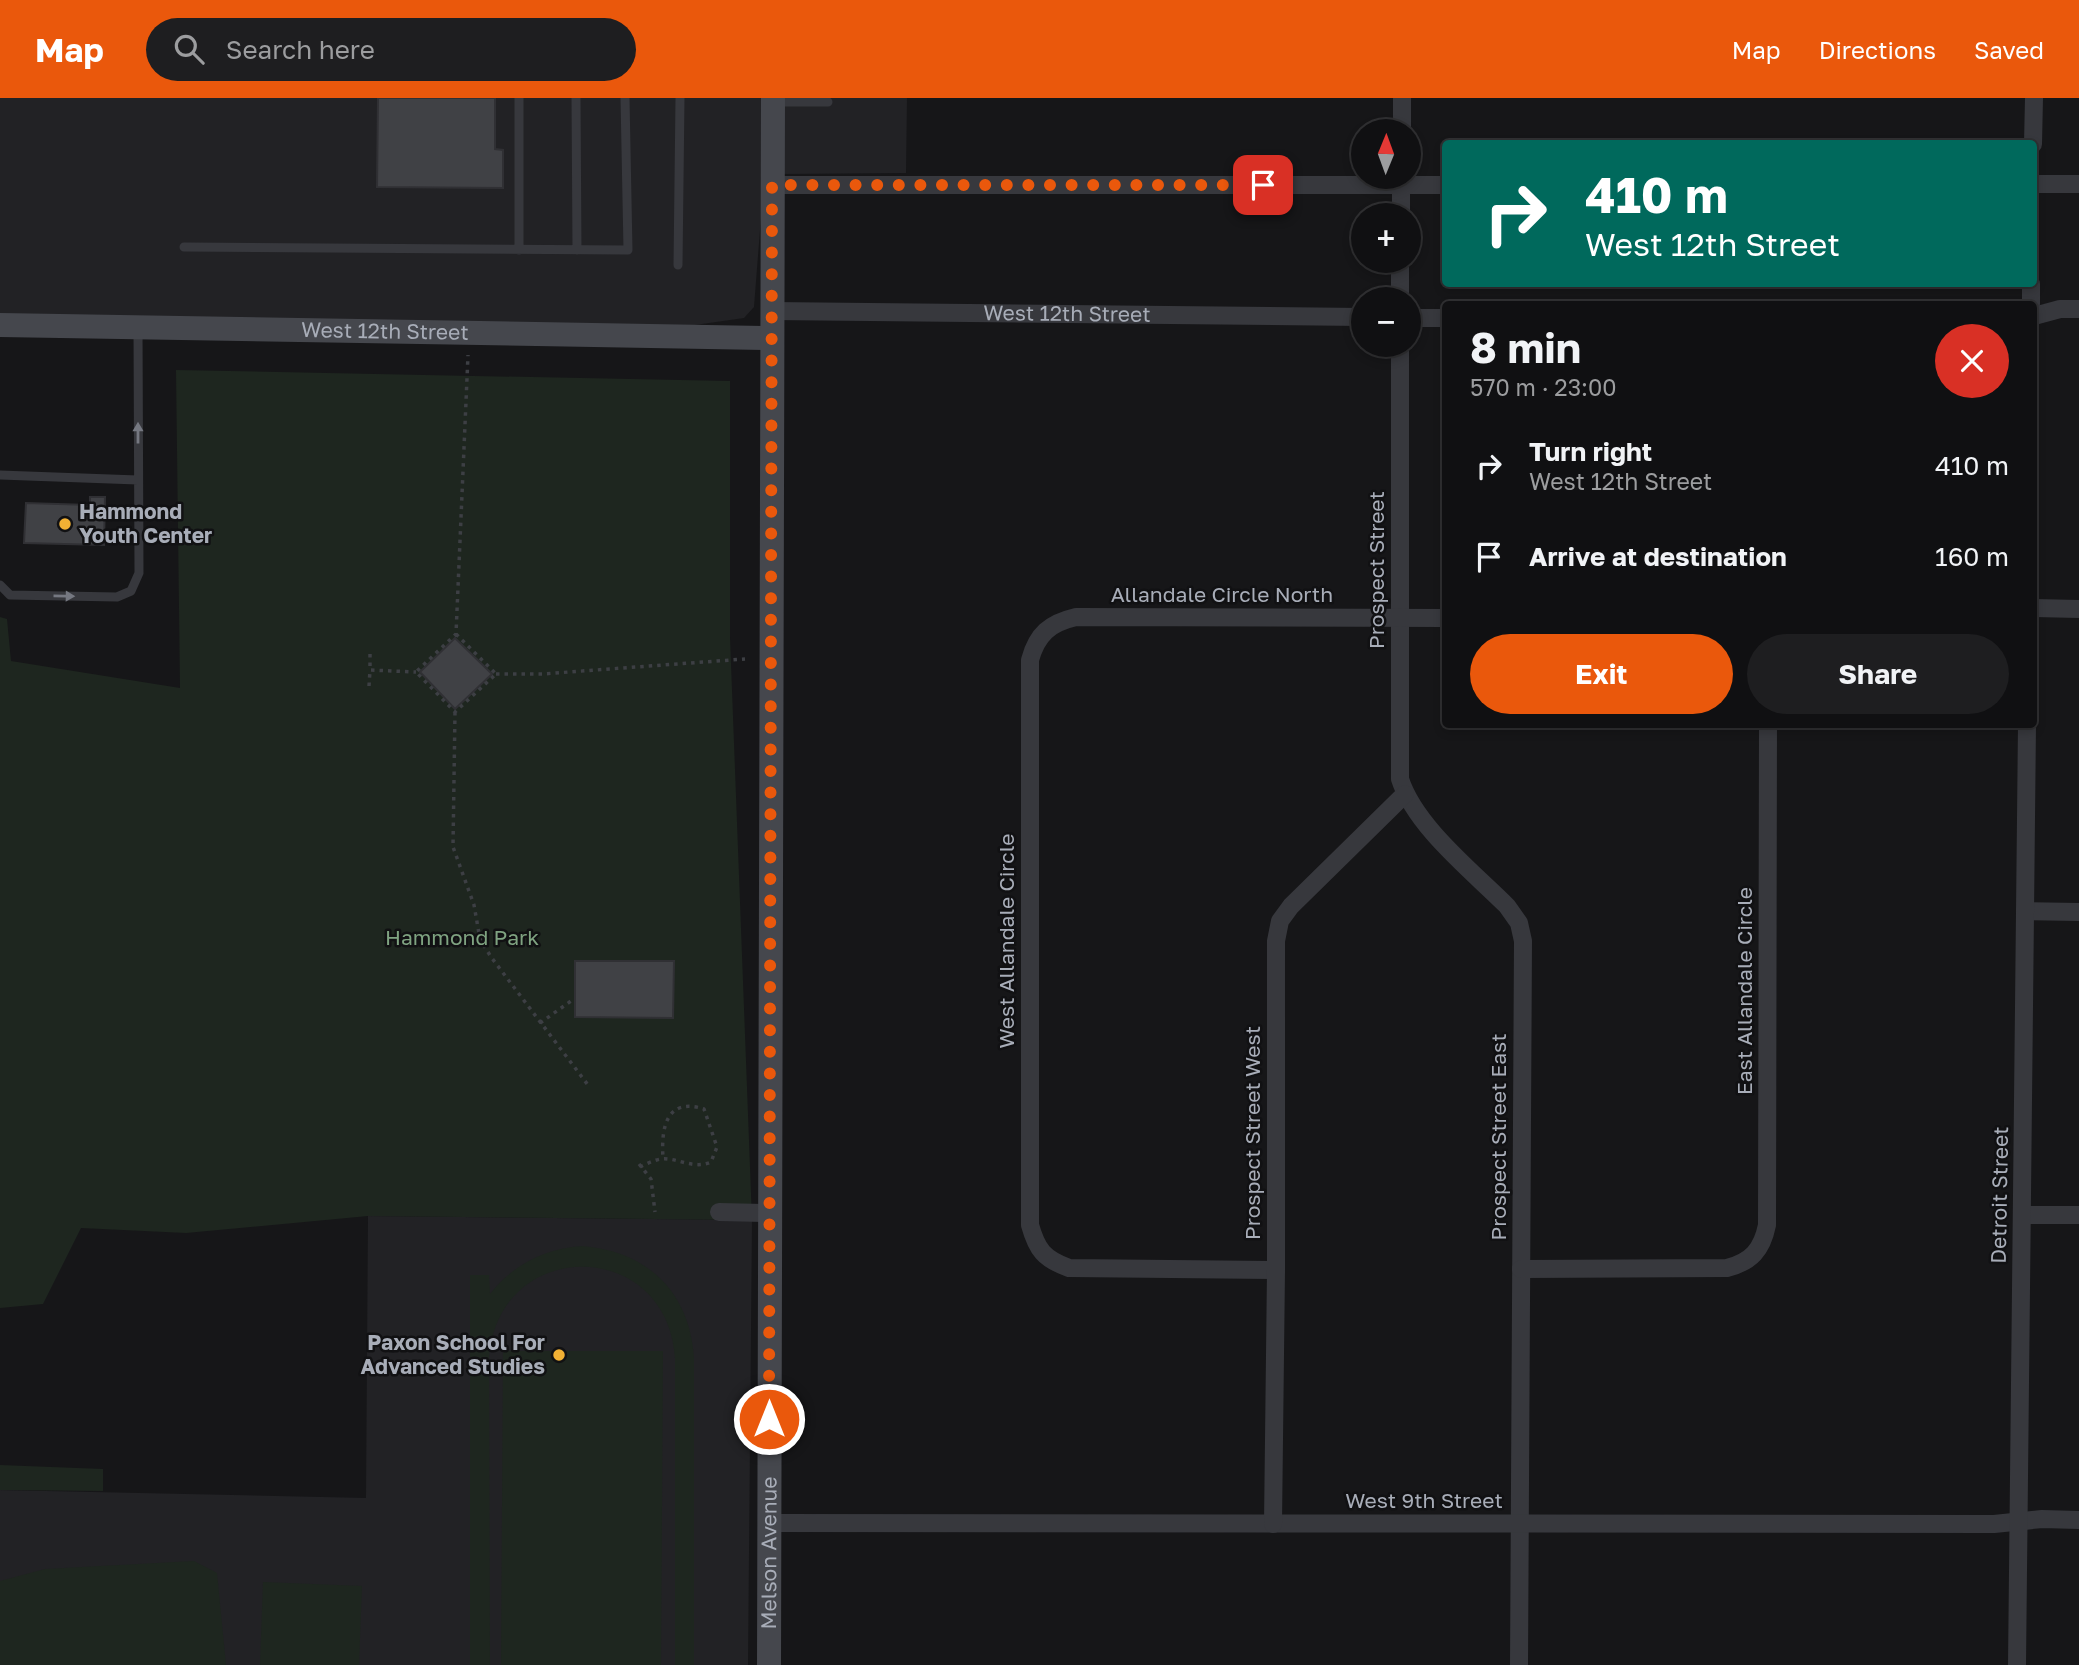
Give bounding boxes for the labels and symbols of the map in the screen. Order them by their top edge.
north arrow [1351,119,1421,189]
pin [1233,155,1293,215]
street label: West 12th Street [983,299,1151,327]
street label: West 12th Street [301,316,469,345]
one-way arrow [132,422,144,444]
street label: Prospect Street [1363,491,1389,649]
place label: Hammond Youth Center [79,498,212,548]
marker: Hammond Youth Center [57,516,73,532]
street label: Allandale Circle North [1111,581,1333,607]
one-way arrow [53,590,75,602]
street label: West Allandale Circle [993,834,1019,1048]
street label: East Allandale Circle [1731,887,1757,1095]
park label: Hammond Park [385,924,539,950]
street label: Prospect Street West [1239,1026,1265,1240]
street label: Prospect Street East [1485,1033,1511,1241]
street label: Detroit Street [1985,1126,2013,1264]
place label: Paxon School For Advanced Studies [360,1329,545,1379]
marker: Paxon School For Advanced Studies [551,1347,567,1363]
position arrow [732,1382,806,1456]
street label: Melson Avenue [755,1476,781,1630]
street label: West 9th Street [1345,1487,1503,1513]

